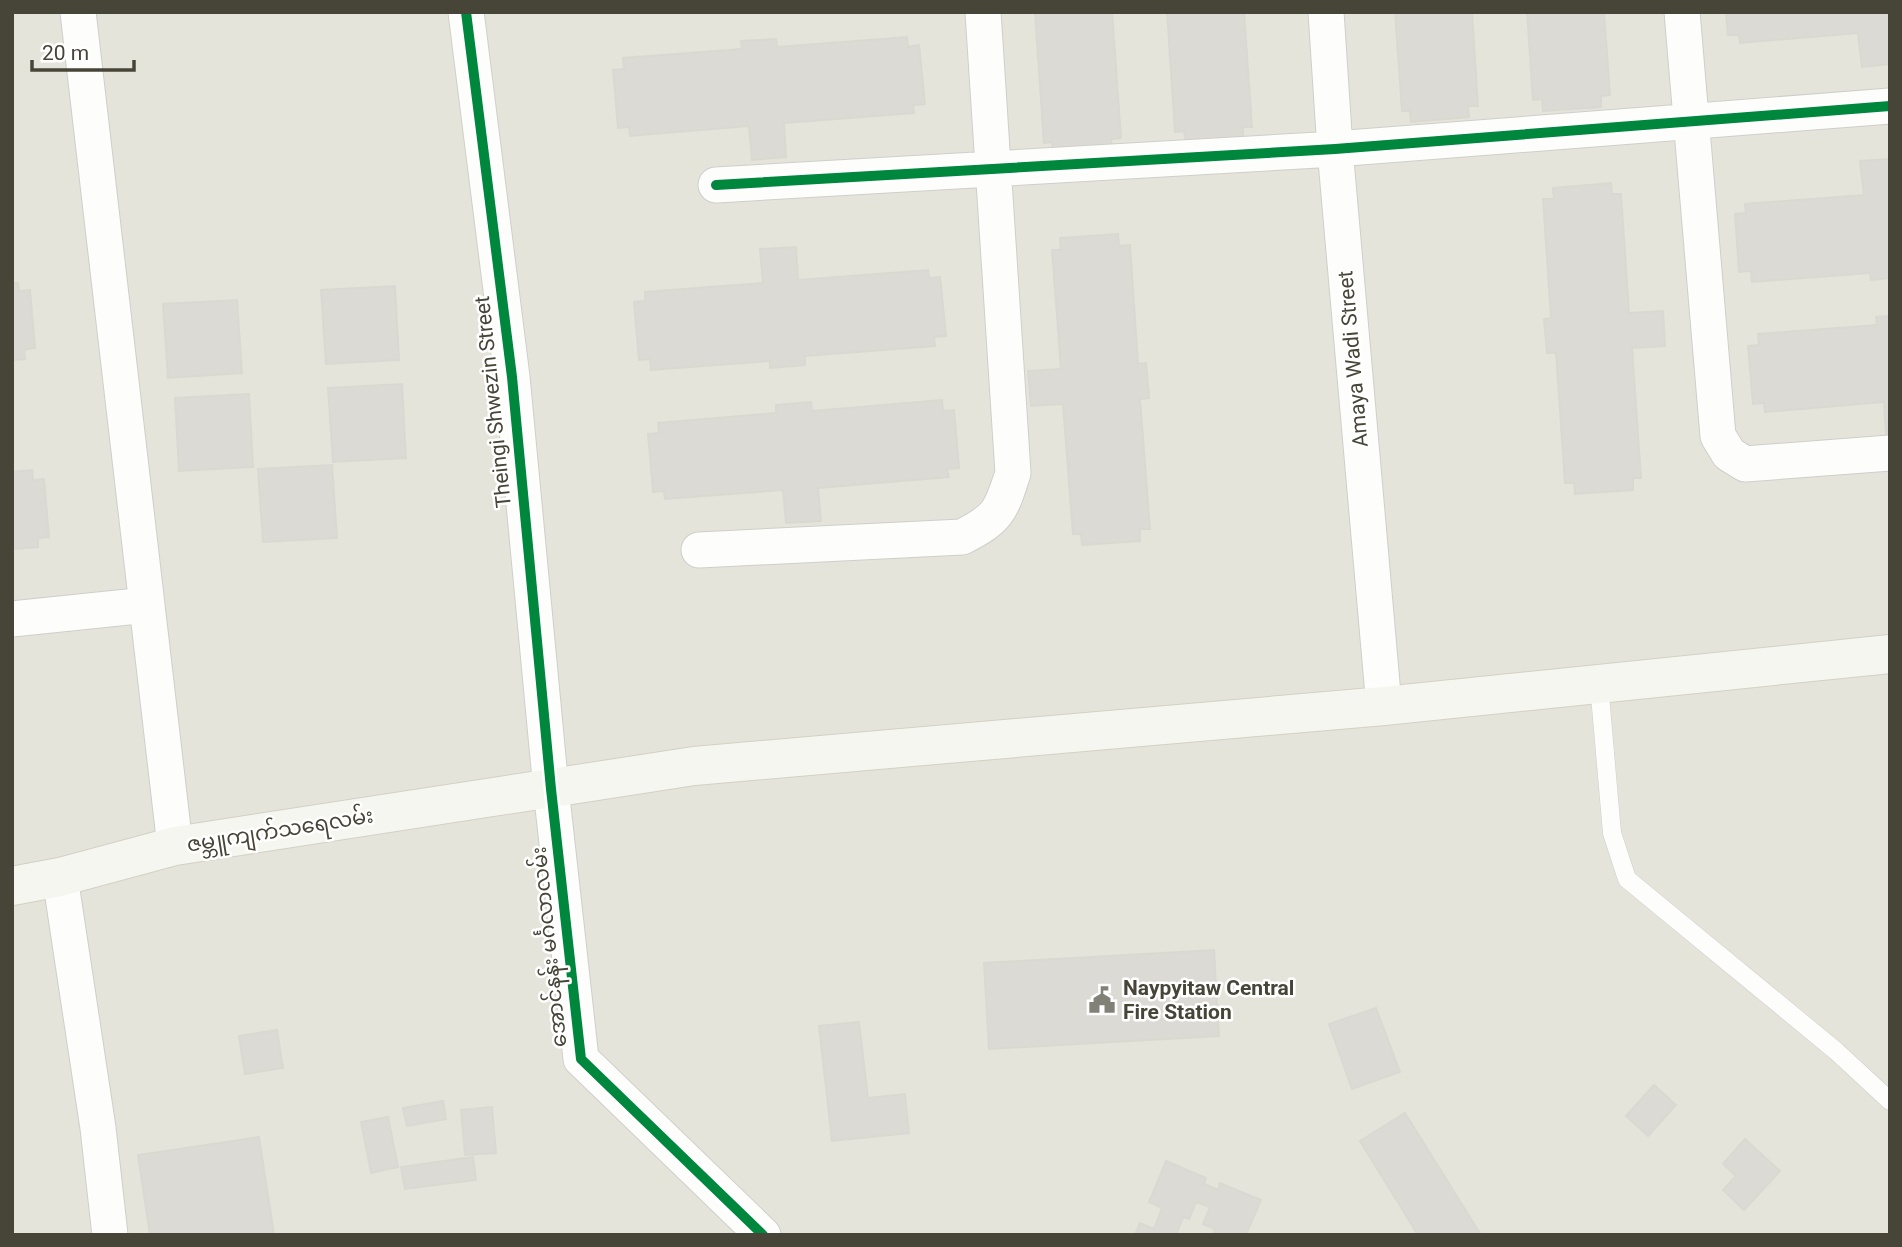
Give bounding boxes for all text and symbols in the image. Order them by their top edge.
scale bar [32,28,133,72]
text: 20 m [42,41,89,65]
street label: Amaya Wadi Street [1333,270,1373,448]
street label: Theingi Shwezin Street [470,295,516,509]
street label: ဇမ္ဘူကျက်သရေလမ်း [184,799,376,863]
street label: အောင်နန်း မင်္ဂလာလမ်း [523,845,576,1049]
place label: Naypyitaw Central Fire Station [1123,976,1294,1024]
public building icon: Naypyitaw Central Fire Station [1087,985,1117,1015]

